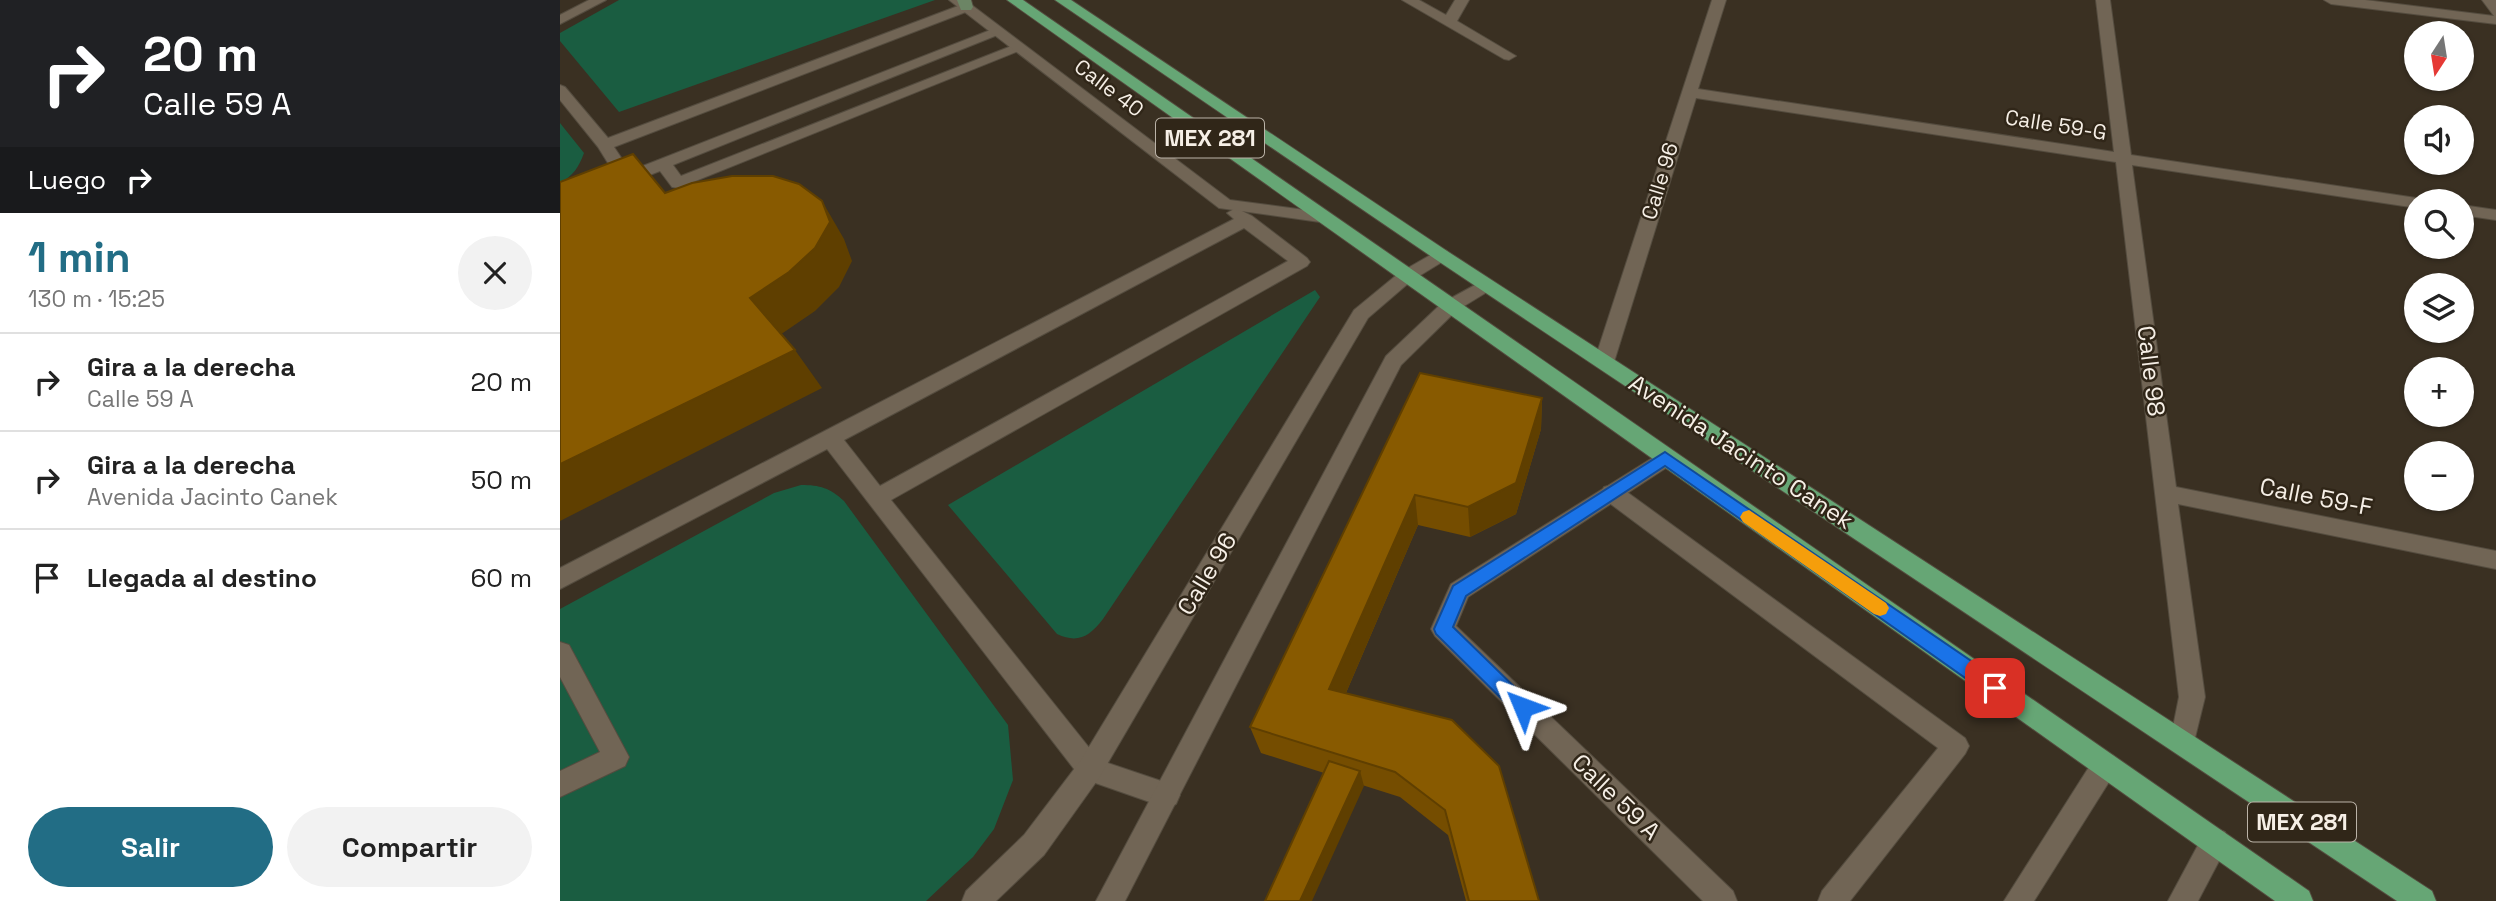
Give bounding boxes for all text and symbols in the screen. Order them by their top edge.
north arrow [2404,21,2474,91]
map controls [2404,21,2474,511]
text: 20 m [143,23,258,85]
icon: right [28,28,119,119]
street label: Calle 40 [1069,53,1149,123]
text: Calle 59 A [143,84,292,124]
street label: Calle 59-G [2003,103,2109,146]
button: sound [2404,105,2474,175]
road number: MEX 281 [1156,119,1264,158]
street label: Calle 96 [1635,139,1684,223]
icon: right [120,161,158,199]
text: Luego [28,163,106,197]
button: search [2404,189,2474,259]
text: 1 min [28,231,131,284]
button: close [458,236,532,310]
button: layers [2404,273,2474,343]
text: 130 m · 15:25 [28,284,165,314]
street label: Calle 98 [2131,324,2172,418]
text: Gira a la derecha [87,350,296,384]
button: + [2404,357,2474,427]
icon: right [28,363,66,401]
text: 20 m [471,365,532,399]
street label: Avenida Jacinto Canek [1623,367,1860,536]
text: Calle 59 A [87,384,194,414]
button: − [2404,441,2474,511]
text: Gira a la derecha [87,448,296,482]
icon: right [28,461,66,499]
text: 50 m [471,463,532,497]
street label: Calle 59-F [2257,470,2375,523]
text: Avenida Jacinto Canek [87,482,338,512]
street label: Calle 96 [1170,527,1243,621]
icon: arrive [28,559,66,597]
text: Llegada al destino [87,561,317,595]
text: 60 m [470,561,532,595]
pin [1965,658,2025,718]
icon: arrive [1976,669,2014,707]
position arrow [1486,670,1560,744]
street label: Calle 59 A [1566,747,1667,846]
road number: MEX 281 [2248,802,2356,842]
button: Salir [28,807,273,887]
button: Compartir [287,807,532,887]

